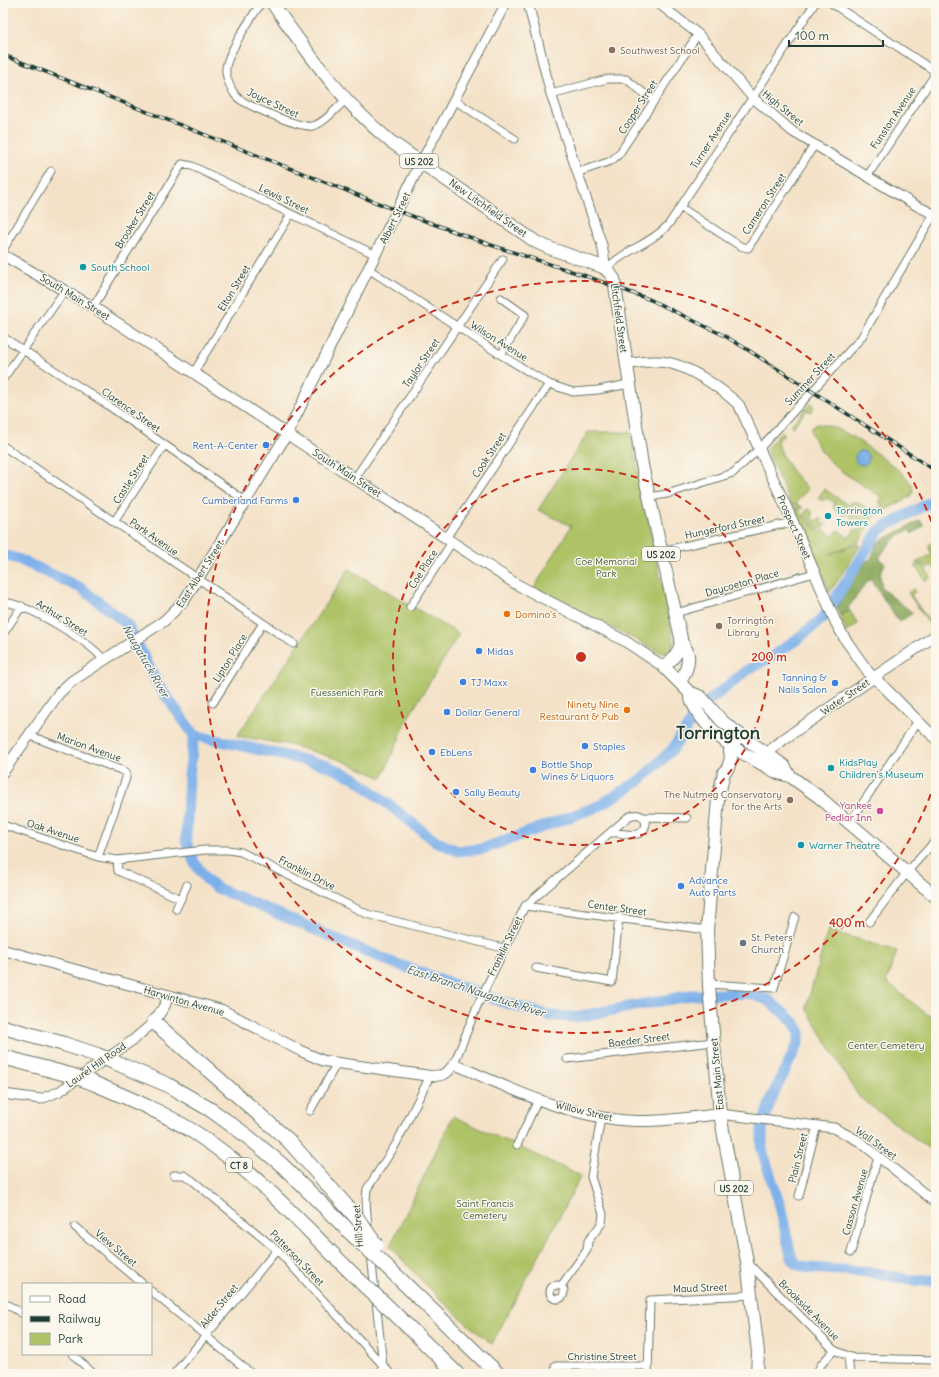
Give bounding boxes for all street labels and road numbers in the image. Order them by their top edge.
street label: Cooper Street [616,77,661,137]
street label: Funston Avenue [867,84,919,152]
street label: Joyce Street [245,85,302,121]
street label: High Street [760,87,807,129]
street label: Turner Avenue [688,109,734,171]
road number: US 202 [400,154,438,168]
street label: Cameron Street [739,170,789,237]
street label: New Litchfield Street [446,176,530,240]
street label: Lewis Street [257,181,312,217]
street label: Brooker Street [112,188,158,251]
street label: Albert Street [377,189,413,246]
street label: Elton Street [215,262,253,314]
street label: South Main Street [38,271,113,323]
street label: Litchfield Street [608,282,630,354]
street label: Wilson Avenue [468,318,530,364]
street label: Taylor Street [400,335,443,390]
street label: Summer Street [782,349,838,408]
street label: Clarence Street [99,385,163,435]
street label: Cook Street [469,429,509,480]
street label: South Main Street [310,446,384,500]
street label: Castle Street [110,451,152,506]
street label: Prospect Street [774,493,814,562]
street label: Hungerford Street [684,512,767,542]
street label: Park Avenue [127,515,181,559]
street label: East Albert Street [173,537,227,610]
street label: Coe Place [406,547,440,591]
road number: US 202 [642,547,680,561]
street label: Daycoeton Place [704,566,780,600]
street label: Arthur Street [34,597,91,639]
street label: Lipton Place [210,631,250,685]
street label: Water Street [818,676,872,718]
street label: Marion Avenue [55,729,123,765]
street label: Oak Avenue [25,816,81,846]
street label: Franklin Drive [276,853,338,893]
street label: Center Street [587,897,648,919]
street label: Franklin Street [485,913,525,978]
street label: Harwinton Avenue [142,983,226,1019]
street label: Baeder Street [607,1030,671,1050]
street label: East Main Street [707,1037,727,1111]
street label: Laurel Hill Road [63,1039,129,1091]
street label: Willow Street [554,1098,615,1124]
street label: Wall Street [853,1124,900,1163]
street label: Plain Street [786,1131,811,1184]
road number: CT 8 [226,1158,252,1172]
street label: Casson Avenue [839,1167,871,1237]
road number: US 202 [715,1181,753,1195]
street label: Hill Street [350,1203,366,1248]
street label: View Street [92,1227,140,1270]
street label: Patterson Street [267,1227,327,1289]
street label: Brookside Avenue [776,1277,842,1343]
street label: Alder Street [197,1281,241,1331]
street label: Maud Street [673,1281,728,1295]
street label: Christine Street [567,1350,637,1363]

